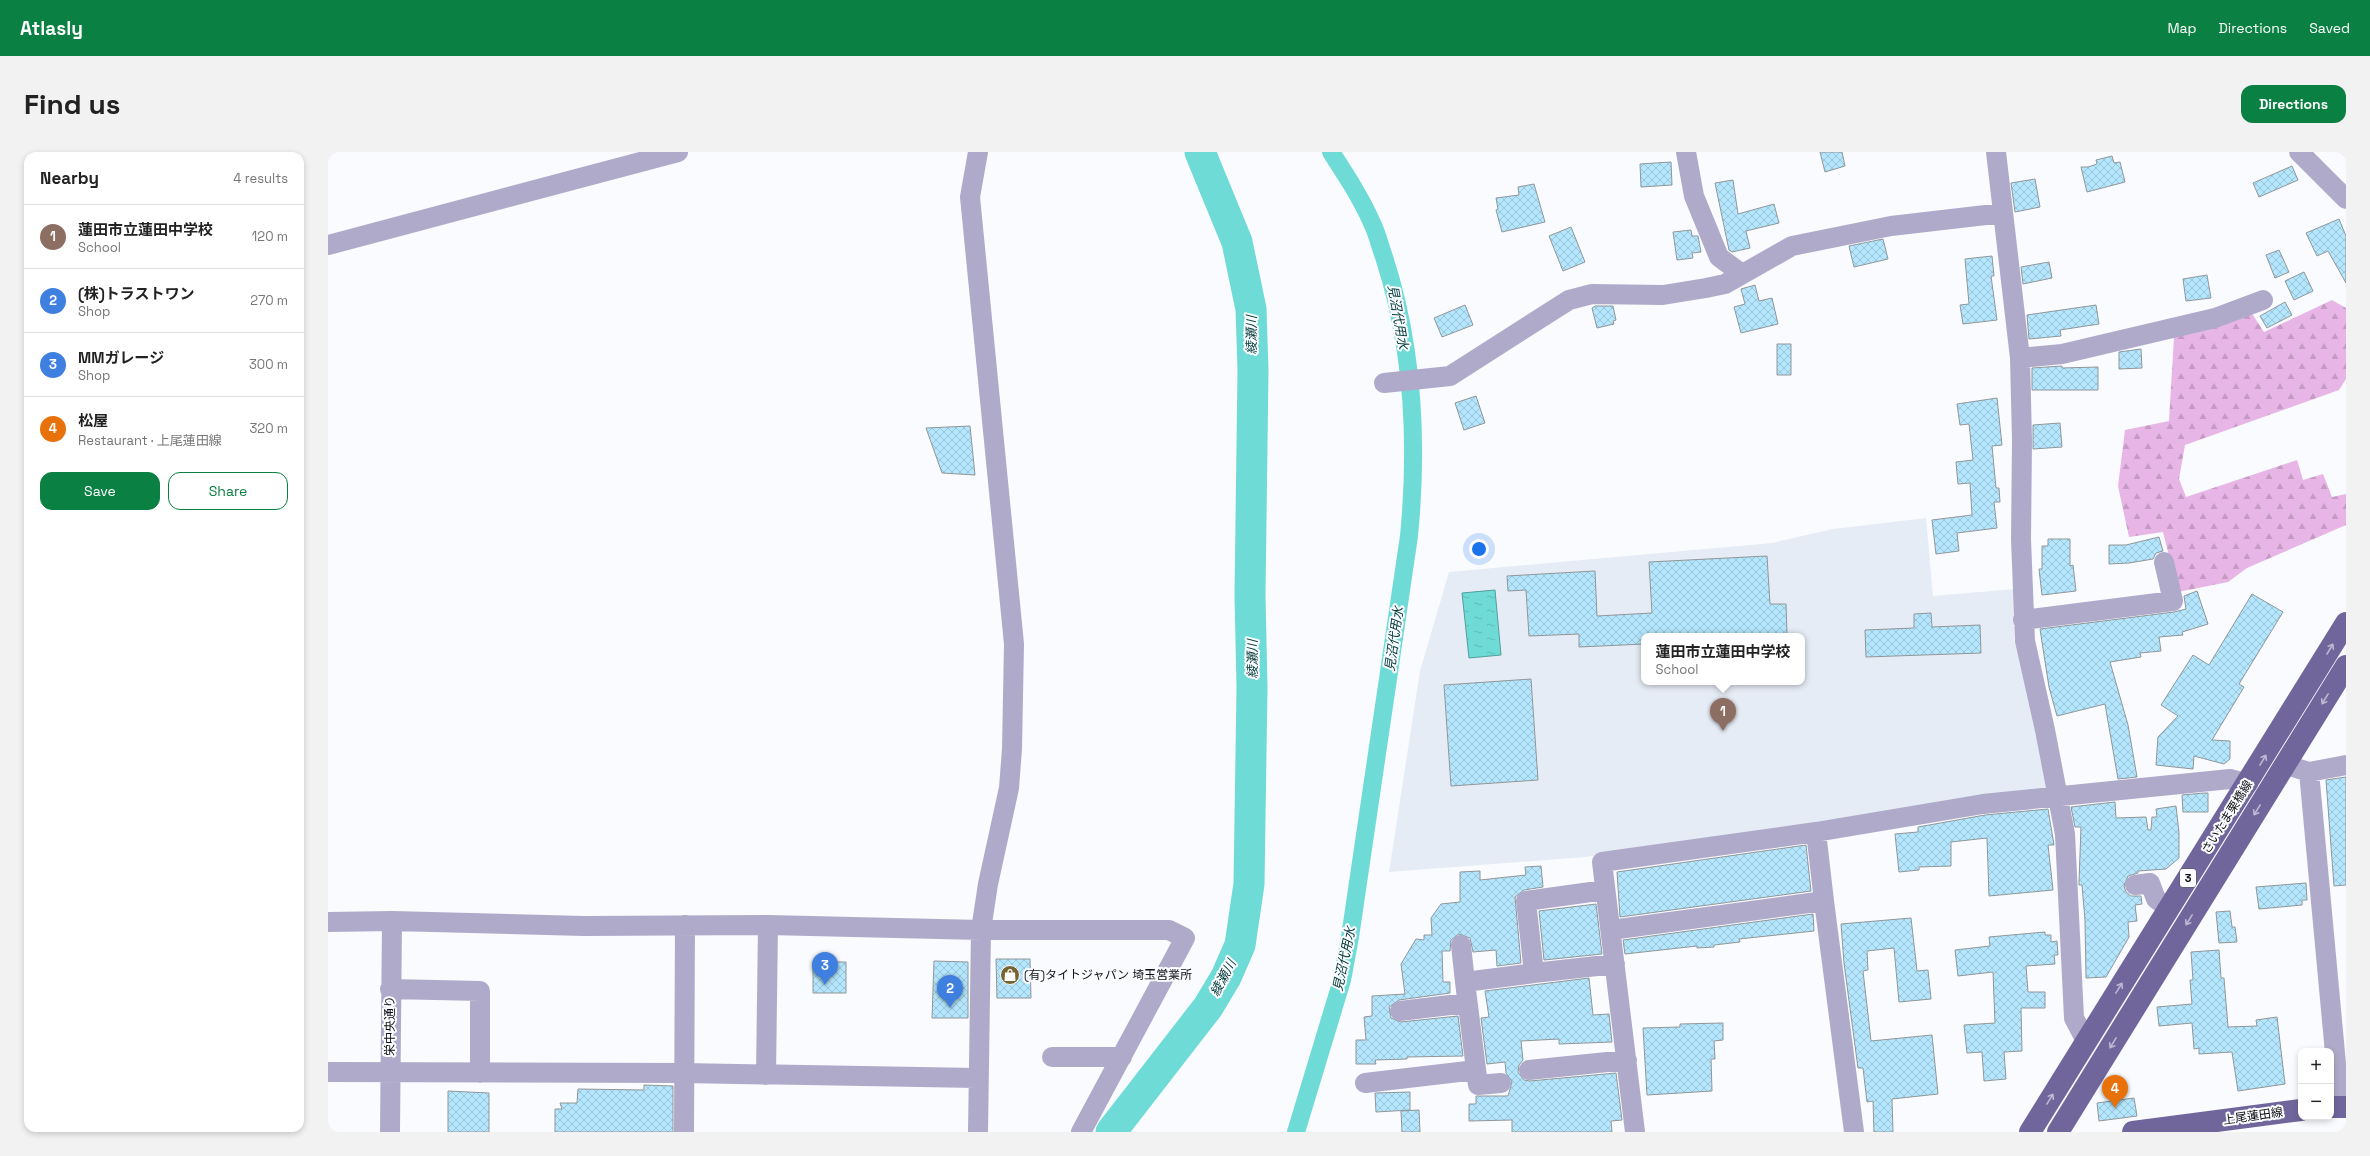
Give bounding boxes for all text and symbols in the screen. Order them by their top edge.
text: Atlasly [20,16,83,41]
text: Map [2167,19,2197,37]
text: Directions [2219,19,2287,37]
text: Saved [2309,19,2350,37]
button: Directions [2241,85,2346,123]
text: Find us [24,86,121,122]
text: Nearby [40,167,99,189]
text: 4 results [233,170,288,187]
text: 蓮田市立蓮田中学校 [78,220,213,239]
text: 1 [50,228,56,245]
text: 120 m [252,228,288,245]
text: School [78,239,121,256]
text: (株)トラストワン [78,284,195,303]
water label: 見沼代用水 [1384,284,1412,352]
text: 2 [49,292,57,309]
text: 270 m [250,292,288,309]
text: Shop [78,303,110,320]
water label: 綾瀬川 [1243,314,1260,355]
text: MMガレージ [78,348,164,367]
text: 3 [49,356,57,373]
text: 300 m [249,356,288,373]
text: Shop [78,367,110,384]
text: 松屋 [78,411,108,430]
text: 4 [49,420,57,437]
text: 320 m [249,420,288,437]
text: Restaurant · 上尾蓮田線 [78,432,222,449]
button: Save [40,472,160,510]
button: Share [168,472,288,510]
your location [1469,539,1489,559]
water label: 見沼代用水 [1381,604,1407,672]
popup [1641,633,1805,685]
water label: 綾瀬川 [1244,638,1261,679]
text: 蓮田市立蓮田中学校 [1655,642,1791,661]
one-way arrow [2327,643,2335,655]
text: School [1655,661,1698,678]
one-way arrow [2321,693,2329,705]
pin: 1 [1710,698,1736,731]
one-way arrow [2259,754,2267,766]
street label: さいたま栗橋線 [2198,777,2256,857]
one-way arrow [2253,804,2261,815]
road number: 3 [2180,869,2196,887]
one-way arrow [2184,914,2192,926]
water label: 見沼代用水 [1329,923,1359,993]
pin: 3 [812,952,838,985]
water label: 綾瀬川 [1206,955,1241,999]
shop icon: (有)タイトジャパン 埼玉営業所 [999,964,1021,986]
place label: (有)タイトジャパン 埼玉営業所 [1024,967,1192,983]
pin: 2 [937,975,963,1008]
one-way arrow [2115,983,2123,994]
street label: 栄中央通り [382,996,398,1056]
one-way arrow [2109,1037,2117,1048]
map controls [2298,1048,2334,1120]
button: + [2298,1048,2334,1084]
pin: 4 [2102,1075,2128,1108]
button: − [2298,1084,2334,1120]
one-way arrow [2047,1093,2055,1105]
street label: 上尾蓮田線 [2222,1104,2284,1128]

